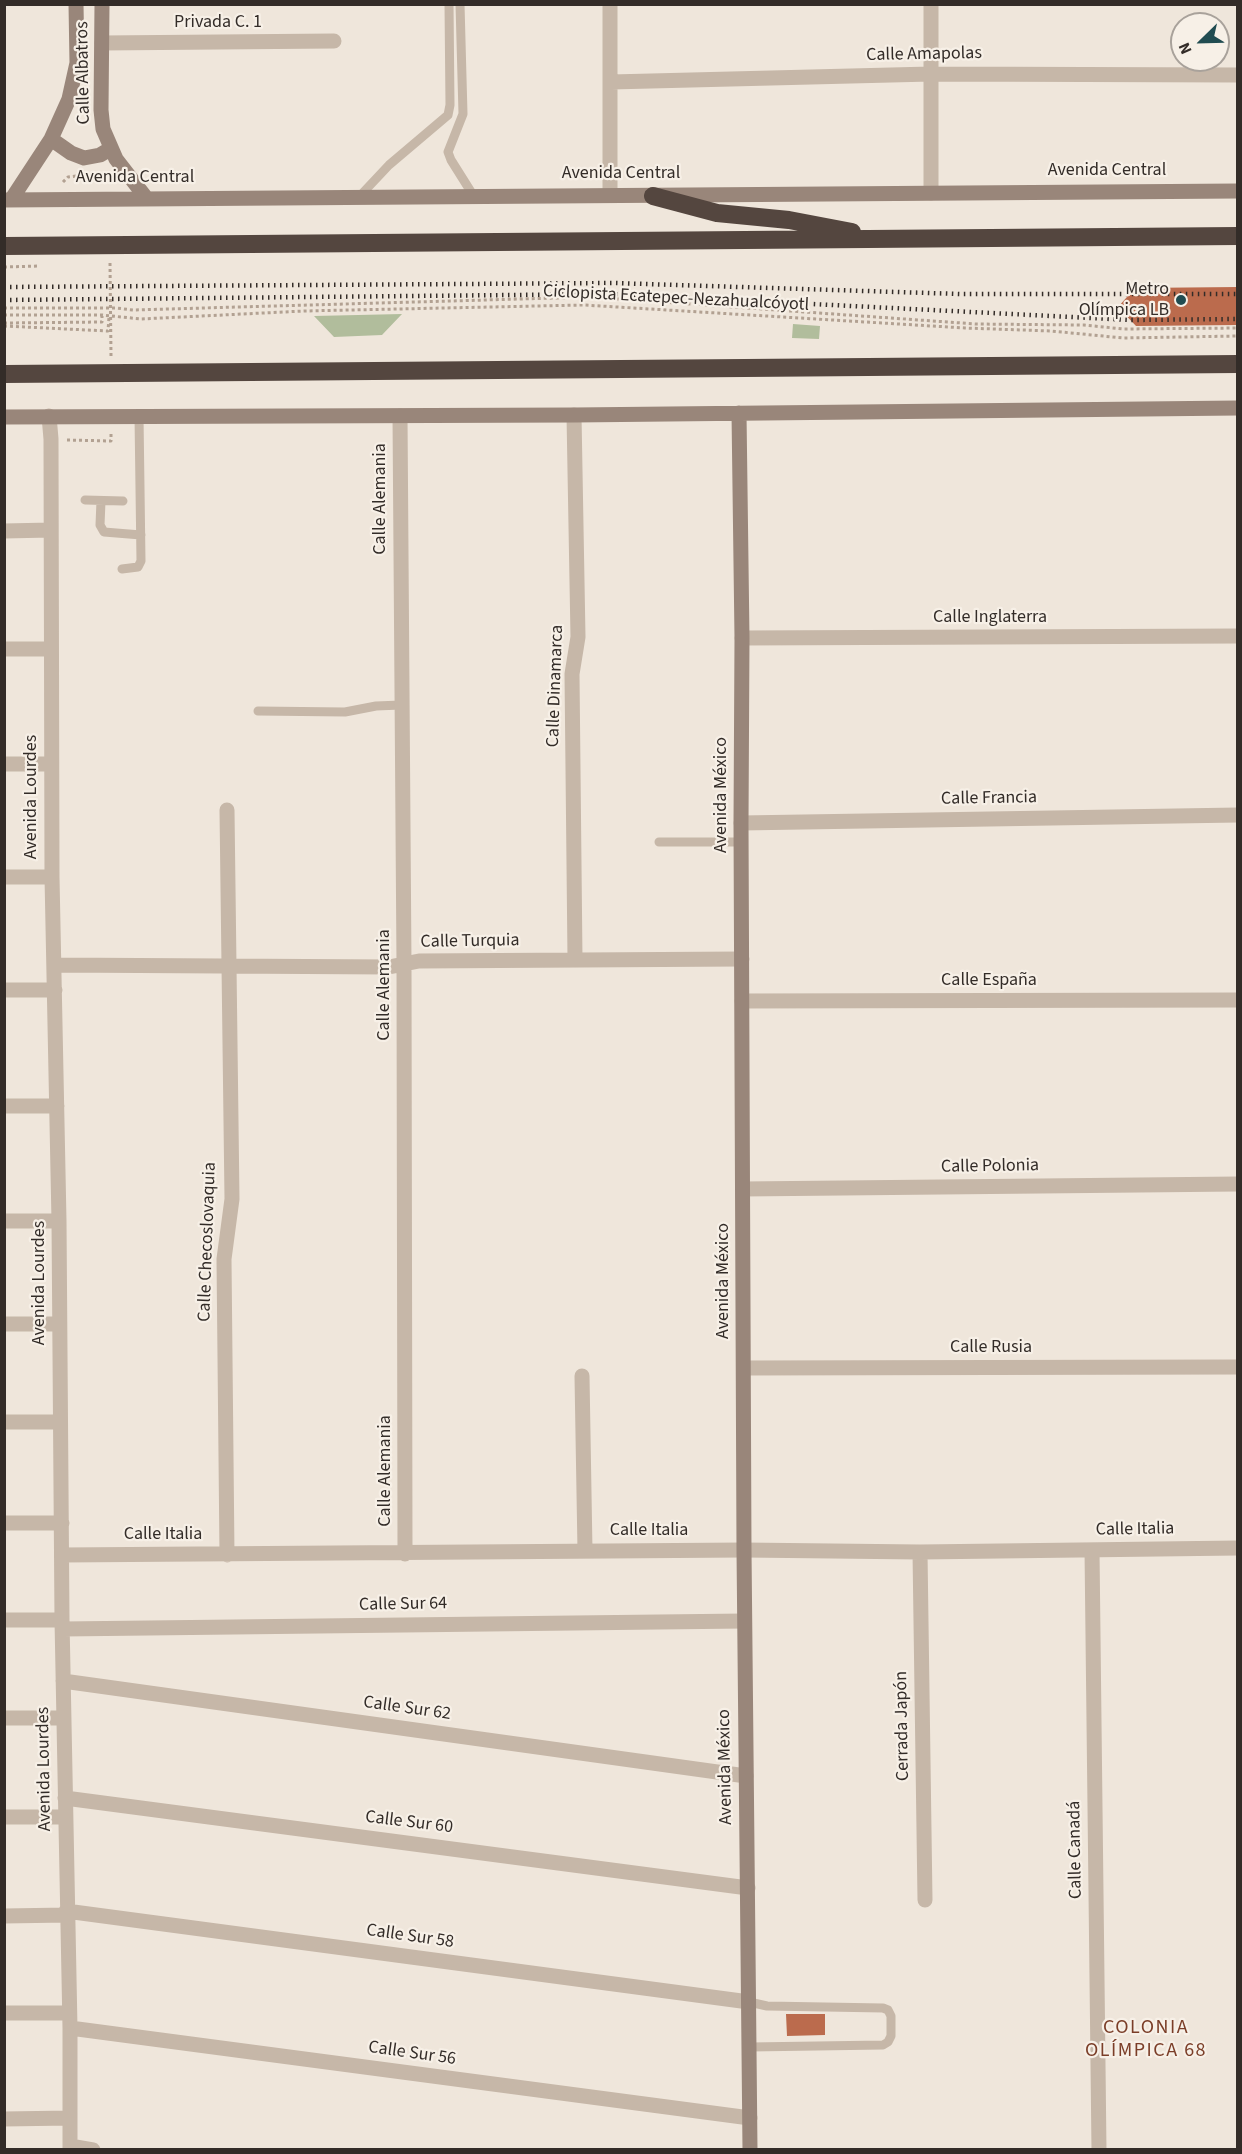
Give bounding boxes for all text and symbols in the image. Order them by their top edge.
street label: Privada C. 1 [174,12,262,34]
north arrow [1170,12,1230,72]
street label: Calle Albatros [72,21,96,125]
text: N [1173,39,1197,57]
street label: Calle Amapolas [866,43,982,67]
street label: Avenida Central [1048,160,1166,182]
street label: Avenida Central [562,163,680,185]
street label: Avenida Central [76,167,194,189]
place label: Metro Olímpica LB [1079,279,1169,322]
street label: Ciclopista Ecatepec-Nezahualcóyotl [542,281,810,317]
marker: Metro Olímpica LB [1174,293,1188,307]
street label: Calle Alemania [370,443,392,555]
street label: Calle Inglaterra [933,607,1047,629]
street label: Calle Dinamarca [543,624,569,748]
street label: Avenida Lourdes [21,735,43,859]
street label: Avenida México [711,737,733,853]
street label: Calle Francia [941,787,1037,811]
street label: Calle Alemania [374,929,396,1041]
street label: Calle Turquia [420,930,520,954]
street label: Calle España [941,970,1037,992]
street label: Calle Polonia [941,1155,1039,1179]
street label: Calle Checoslovaquia [194,1162,222,1322]
street label: Avenida Lourdes [29,1221,51,1345]
street label: Avenida México [713,1223,735,1339]
street label: Calle Rusia [950,1337,1032,1359]
street label: Calle Alemania [375,1415,397,1527]
street label: Calle Italia [1095,1519,1175,1541]
street label: Calle Italia [610,1520,688,1542]
street label: Calle Italia [124,1524,202,1546]
street label: Calle Sur 64 [359,1593,447,1617]
street label: Cerrada Japón [891,1671,915,1781]
street label: Calle Sur 62 [362,1692,452,1726]
street label: Avenida Lourdes [33,1707,57,1831]
street label: Avenida México [714,1709,738,1825]
street label: Calle Canadá [1064,1801,1088,1899]
street label: Calle Sur 60 [364,1807,454,1839]
street label: Calle Sur 58 [365,1920,455,1954]
district label: COLONIA OLÍMPICA 68 [1085,2017,1207,2064]
street label: Calle Sur 56 [367,2037,457,2071]

